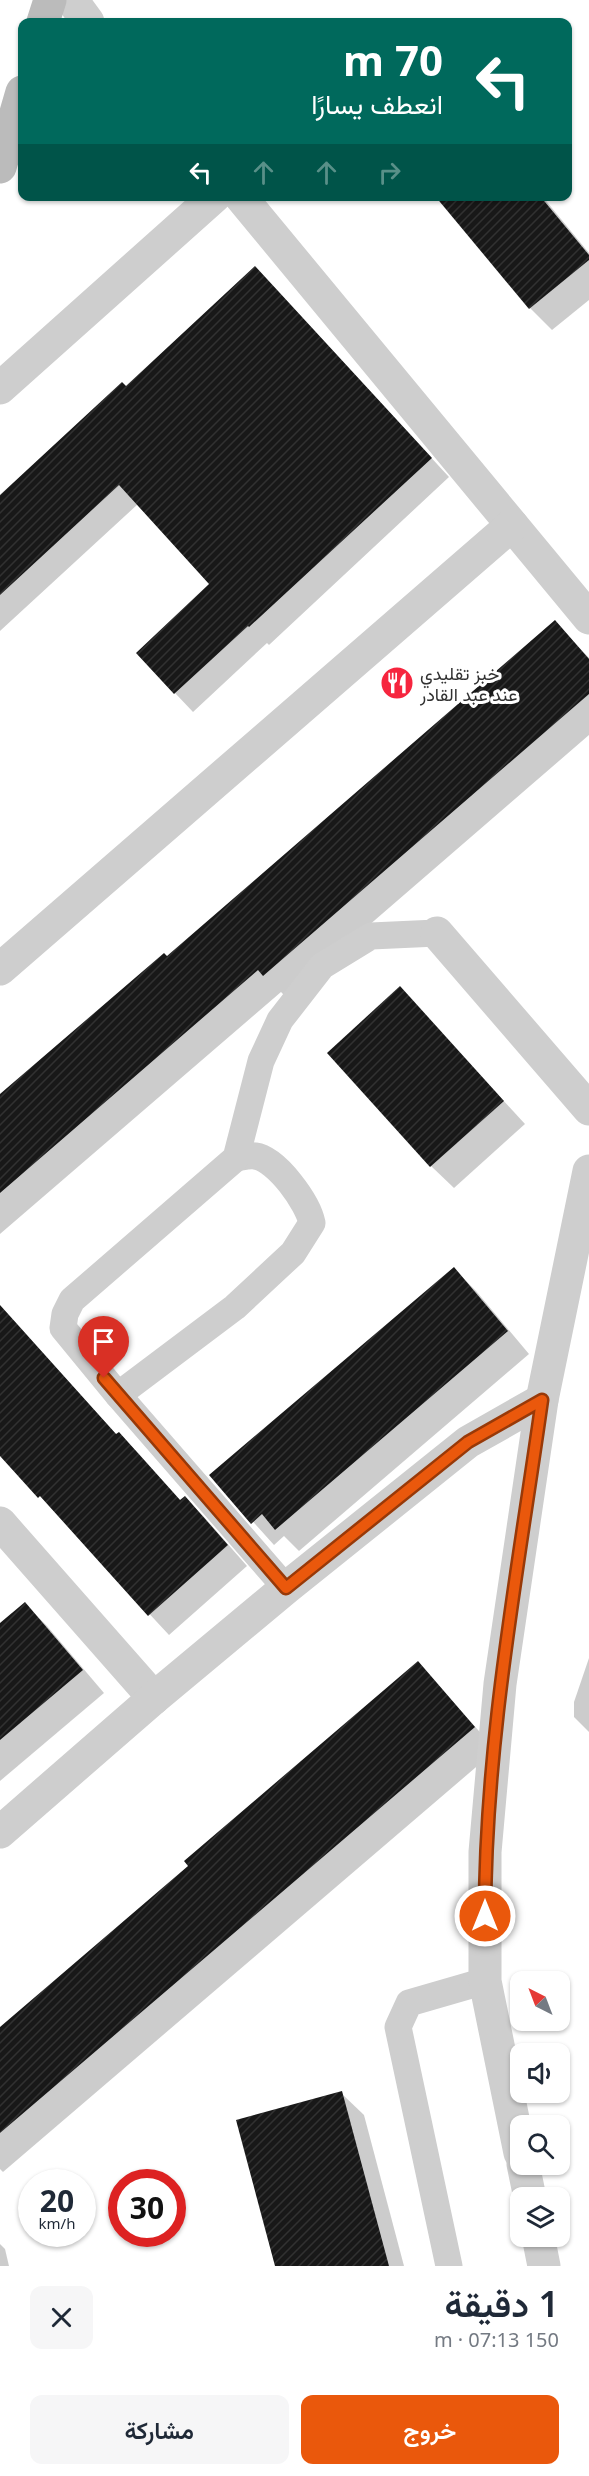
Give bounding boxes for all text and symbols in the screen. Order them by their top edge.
text: 70 m [343,31,443,88]
icon: left [464,42,542,120]
text: انعطف يسارًا [311,85,443,122]
icon: left [184,156,217,189]
icon: ahead [247,156,280,189]
icon: ahead [310,156,343,189]
icon: right [373,156,406,189]
place label: خبز تقليدي عند عبد القادر [419,661,517,706]
restaurant icon: خبز تقليدي عند عبد القادر [379,665,415,701]
pin [78,1316,129,1378]
icon: arrive [87,1325,120,1358]
position arrow [453,1884,517,1948]
north arrow [510,1971,570,2031]
map controls [510,1971,570,2247]
button: sound [510,2043,570,2103]
button: search [510,2115,570,2175]
speed limit sign: 30 [108,2169,186,2247]
text: 20 [40,2180,74,2221]
button: layers [510,2187,570,2247]
text: km/h [39,2213,75,2233]
text: 1 دقيقة [445,2279,559,2328]
button: close [30,2286,93,2349]
text: 150 m · 07:13 [434,2326,559,2353]
button: مشاركة [30,2395,289,2464]
button: خروج [301,2395,559,2464]

